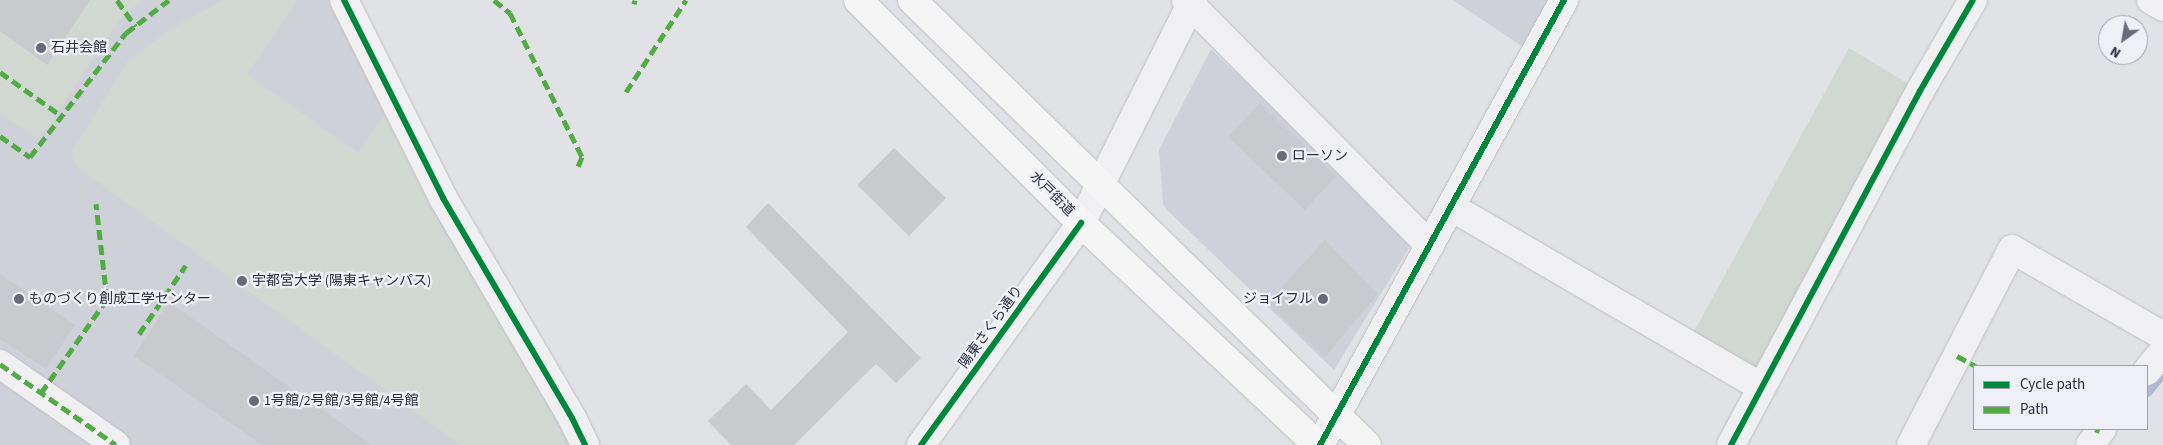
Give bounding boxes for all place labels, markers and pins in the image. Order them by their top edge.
place label: 石井会館 [51,40,107,56]
marker: 石井会館 [35,42,47,54]
place label: ローソン [1292,148,1348,164]
marker: ローソン [1276,150,1288,162]
place label: 宇都宮大学 (陽東キャンパス) [252,273,431,289]
marker: 宇都宮大学 (陽東キャンパス) [236,275,248,287]
place label: ものづくり創成工学センター [29,291,211,307]
place label: ジョイフル [1243,291,1313,307]
marker: ものづくり創成工学センター [13,293,25,305]
marker: ジョイフル [1317,293,1329,305]
place label: 1号館/2号館/3号館/4号館 [264,393,419,409]
marker: 1号館/2号館/3号館/4号館 [248,395,260,407]

